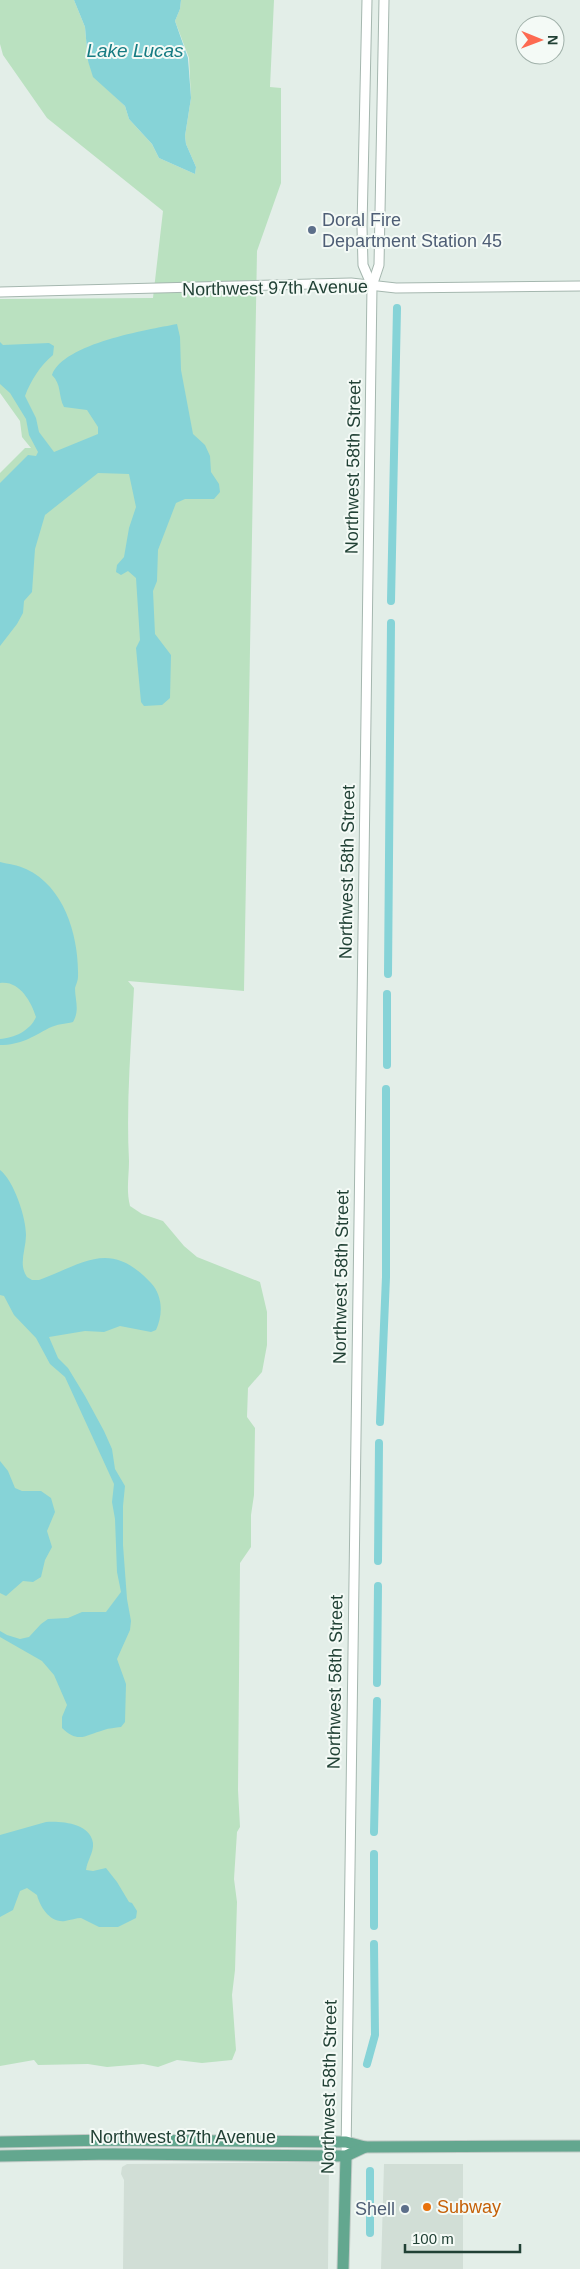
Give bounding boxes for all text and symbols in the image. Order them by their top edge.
north arrow [515,15,565,65]
text: N [545,35,561,45]
water label: Lake Lucas [86,40,184,61]
place label: Doral Fire Department Station 45 [322,210,502,251]
marker: Doral Fire Department Station 45 [306,224,318,236]
street label: Northwest 97th Avenue [182,276,368,300]
street label: Northwest 58th Street [341,380,365,554]
street label: Northwest 58th Street [335,785,359,959]
street label: Northwest 58th Street [329,1190,353,1364]
street label: Northwest 58th Street [323,1595,347,1769]
street label: Northwest 58th Street [317,2000,341,2174]
street label: Northwest 87th Avenue [90,2127,276,2147]
place label: Subway [437,2197,501,2217]
place label: Shell [355,2199,395,2219]
marker: Subway [421,2201,433,2213]
marker: Shell [399,2203,411,2215]
scale bar [405,2222,520,2254]
text: 100 m [412,2230,454,2247]

